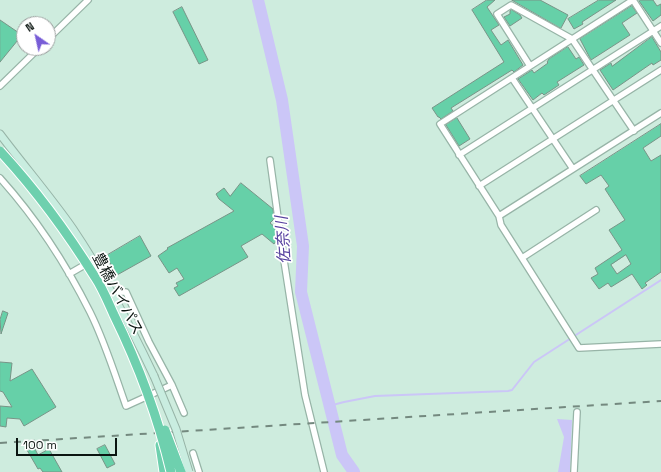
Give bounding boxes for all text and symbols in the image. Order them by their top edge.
north arrow [16,16,56,56]
text: N [23,19,37,35]
water label: 佐奈川 [273,215,295,265]
street label: 豊橋バイパス [88,250,146,338]
scale bar [18,430,119,456]
text: 100 m [23,437,57,453]

